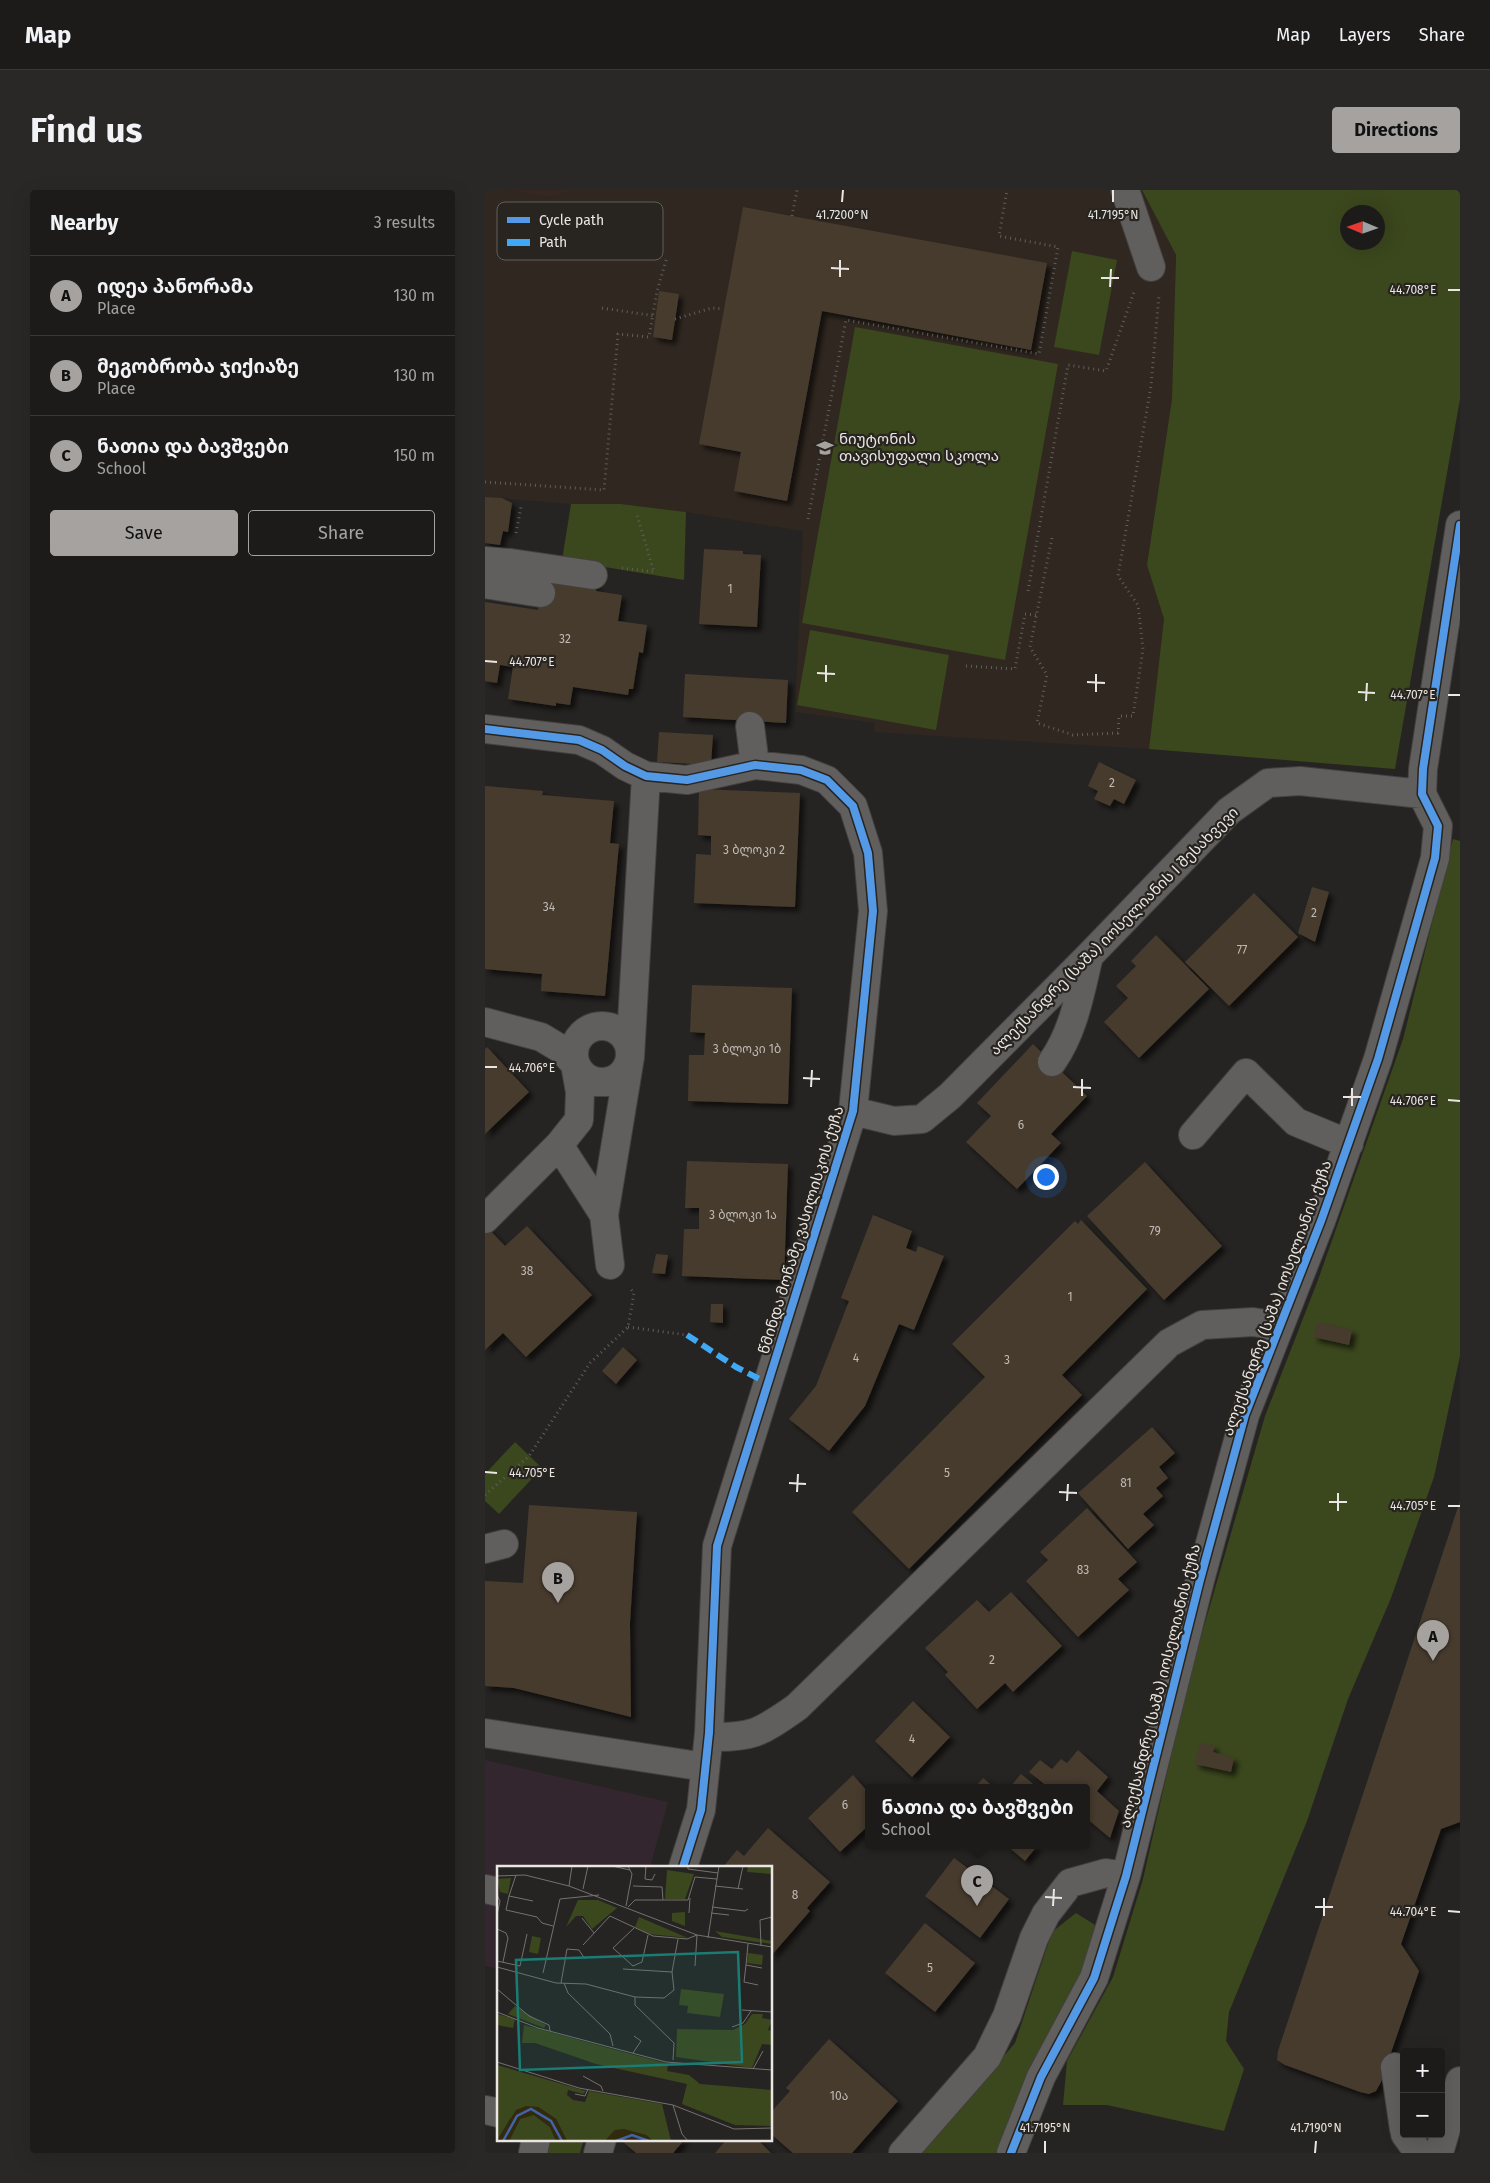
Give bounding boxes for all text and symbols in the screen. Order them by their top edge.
text: Map [25,21,71,49]
text: Map [1276,24,1311,46]
text: Layers [1339,24,1391,46]
text: Share [1419,24,1465,46]
button: Directions [1332,107,1460,153]
text: Find us [30,109,142,151]
legend [497,202,663,260]
north arrow [1340,205,1385,250]
text: 41.7200°N [816,208,868,222]
text: 41.7195°N [1088,208,1138,222]
text: Nearby [50,210,118,236]
text: Cycle path [539,212,604,229]
text: 3 results [374,213,435,232]
text: Path [539,234,567,251]
text: იდეა პანორამა [97,275,254,298]
text: 44.708°E [1390,283,1436,297]
text: A [61,286,71,305]
text: 130 m [393,286,435,305]
text: Place [97,299,136,318]
text: მეგობრობა ჯიქიაზე [97,355,299,378]
text: B [61,366,71,385]
text: 130 m [393,366,435,385]
text: Place [97,379,136,398]
place label: ნიუტონის თავისუფალი სკოლა [839,430,999,465]
text: ნათია და ბავშვები [97,435,289,458]
school or university icon: ნიუტონის თავისუფალი სკოლა [815,438,835,458]
text: C [61,446,71,465]
text: 150 m [393,446,435,465]
text: School [97,459,146,478]
button: Save [50,510,238,556]
button: Share [248,510,435,556]
house number: 1 [727,582,733,596]
house number: 32 [559,632,571,646]
text: 44.707°E [509,655,555,669]
text: 44.707°E [1390,688,1436,702]
house number: 2 [1109,776,1115,790]
street label: ალექსანდრე (საშა) იოსელიანის I შესახვევი [986,803,1242,1059]
house number: 3 ბლოკი 2 [723,843,785,858]
house number: 34 [543,900,556,914]
house number: 2 [1311,906,1317,920]
house number: 77 [1237,943,1247,957]
house number: 3 ბლოკი 1ბ [713,1042,781,1057]
text: 44.706°E [509,1061,555,1075]
text: 44.706°E [1390,1094,1436,1108]
street label: წმინდა მოწამე ვასილისკოს ქუჩა [755,1104,847,1356]
house number: 6 [1018,1118,1024,1132]
street label: ალექსანდრე (საშა) იოსელიანის ქუჩა [1219,1158,1335,1438]
your location [1033,1164,1059,1190]
house number: 3 ბლოკი 1ა [709,1208,777,1223]
house number: 79 [1149,1224,1161,1238]
house number: 38 [521,1264,534,1278]
house number: 1 [1067,1290,1073,1304]
house number: 4 [853,1351,860,1365]
house number: 3 [1004,1353,1010,1367]
text: 44.705°E [509,1466,555,1480]
house number: 5 [944,1466,950,1480]
house number: 81 [1120,1476,1132,1490]
text: 44.705°E [1390,1499,1436,1513]
street label: ალექსანდრე (საშა) იოსელიანის ქუჩა [1116,1542,1204,1830]
pin: B [542,1562,574,1603]
house number: 83 [1077,1563,1089,1577]
pin: A [1417,1620,1449,1661]
house number: 2 [989,1653,995,1667]
house number: 4 [909,1732,916,1746]
popup [865,1784,1090,1849]
text: ნათია და ბავშვები [881,1796,1074,1819]
house number: 6 [842,1798,848,1812]
text: School [881,1820,931,1839]
pin: C [961,1865,993,1906]
inset map [497,1866,773,2140]
house number: 8 [792,1888,799,1902]
text: 44.704°E [1390,1905,1436,1919]
house number: 5 [927,1961,933,1975]
map controls [1400,2048,1445,2138]
button: + [1400,2048,1445,2093]
house number: 10ა [830,2089,848,2103]
button: − [1400,2093,1445,2138]
text: 41.7195°N [1020,2121,1070,2135]
text: 41.7190°N [1290,2121,1342,2135]

